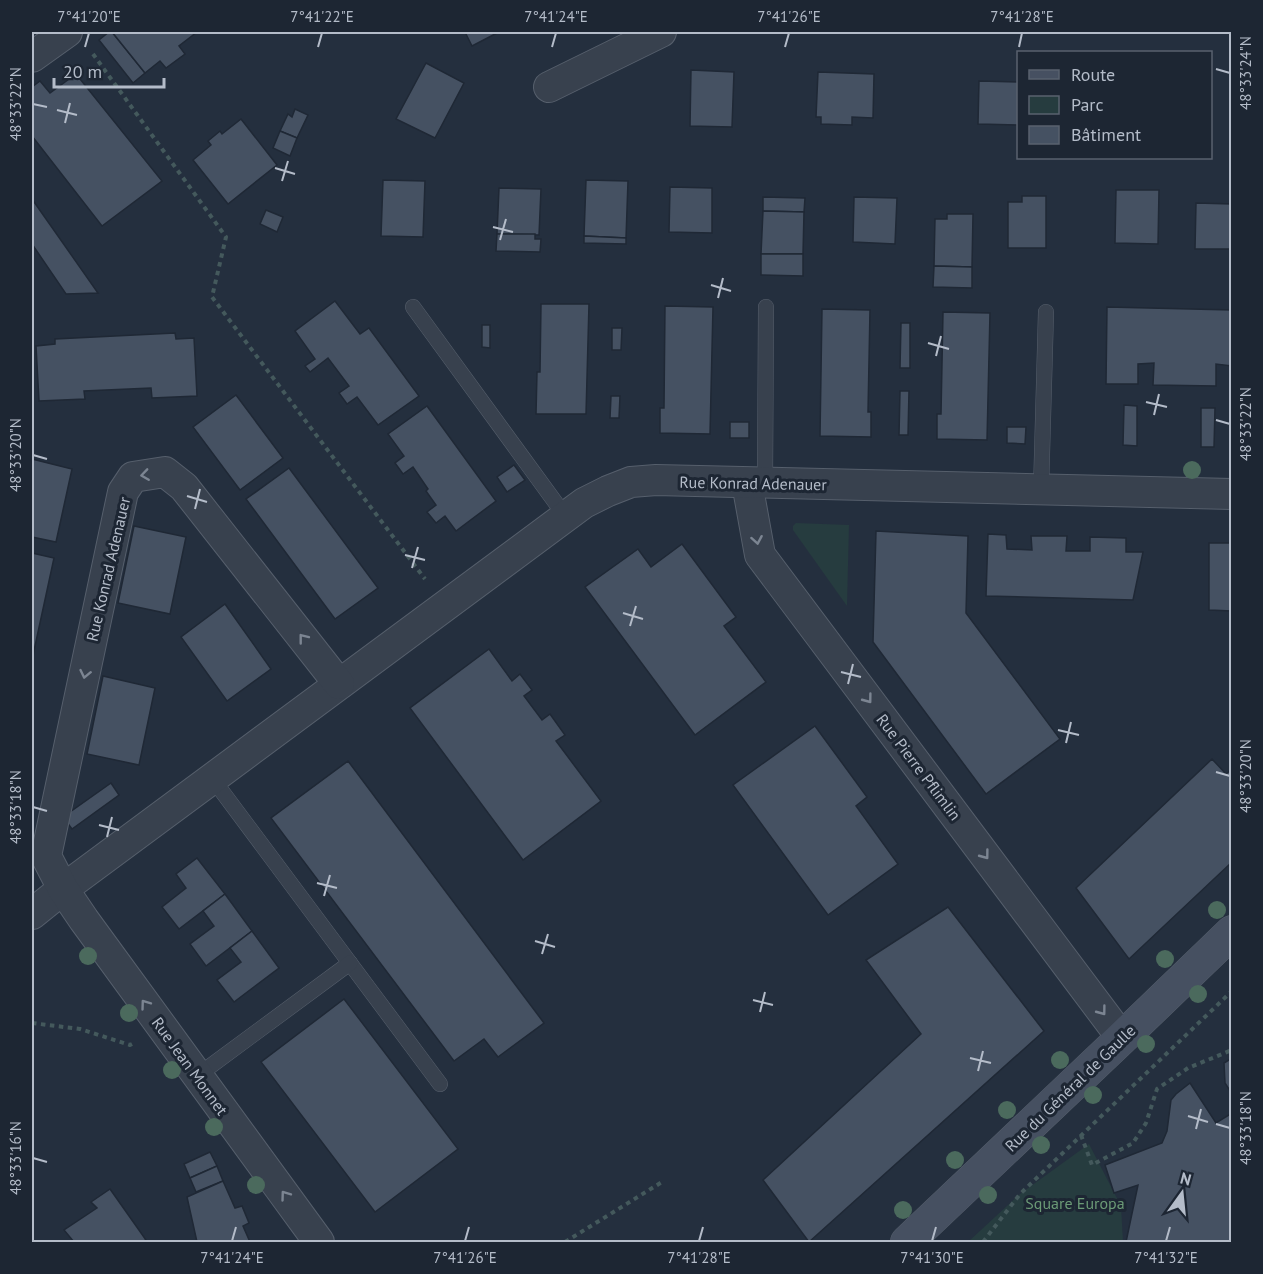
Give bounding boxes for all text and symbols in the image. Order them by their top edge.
text: 7°41'20"E [57,7,121,26]
text: 7°41'22"E [290,7,354,26]
text: 7°41'24"E [524,7,588,26]
text: 7°41'26"E [757,7,821,26]
text: 7°41'28"E [990,7,1054,26]
text: 48°33'24"N [1236,36,1255,110]
scale bar [54,51,164,89]
legend [1017,51,1212,159]
text: 20 m [63,60,102,83]
text: Route [1071,63,1115,86]
text: 48°33'22"N [6,67,25,141]
text: Parc [1071,93,1104,116]
text: Bâtiment [1071,123,1141,146]
text: 48°33'22"N [1236,387,1255,461]
text: 48°33'20"N [6,418,25,492]
one-way arrow [140,468,150,481]
street label: Rue Konrad Adenauer [679,472,827,494]
street label: Rue Konrad Adenauer [82,494,134,643]
one-way arrow [750,535,763,545]
one-way arrow [299,634,310,645]
one-way arrow [79,669,92,679]
one-way arrow [861,692,872,703]
street label: Rue Pierre Pflimlin [872,710,966,824]
text: 48°33'20"N [1236,739,1255,813]
text: 48°33'18"N [6,770,25,844]
one-way arrow [978,848,989,859]
one-way arrow [141,1000,152,1011]
one-way arrow [1095,1004,1106,1015]
street label: Rue Jean Monnet [148,1013,233,1119]
street label: Rue du Général de Gaulle [1001,1020,1139,1156]
text: 48°33'18"N [1236,1091,1255,1165]
text: 48°33'16"N [6,1121,25,1195]
north arrow [1152,1163,1212,1223]
text: N [1178,1167,1194,1190]
one-way arrow [281,1191,292,1202]
park label: Square Europa [1025,1193,1125,1213]
text: 7°41'24"E [200,1248,264,1267]
text: 7°41'26"E [433,1248,497,1267]
text: 7°41'28"E [667,1248,731,1267]
text: 7°41'30"E [900,1248,964,1267]
text: 7°41'32"E [1134,1248,1198,1267]

